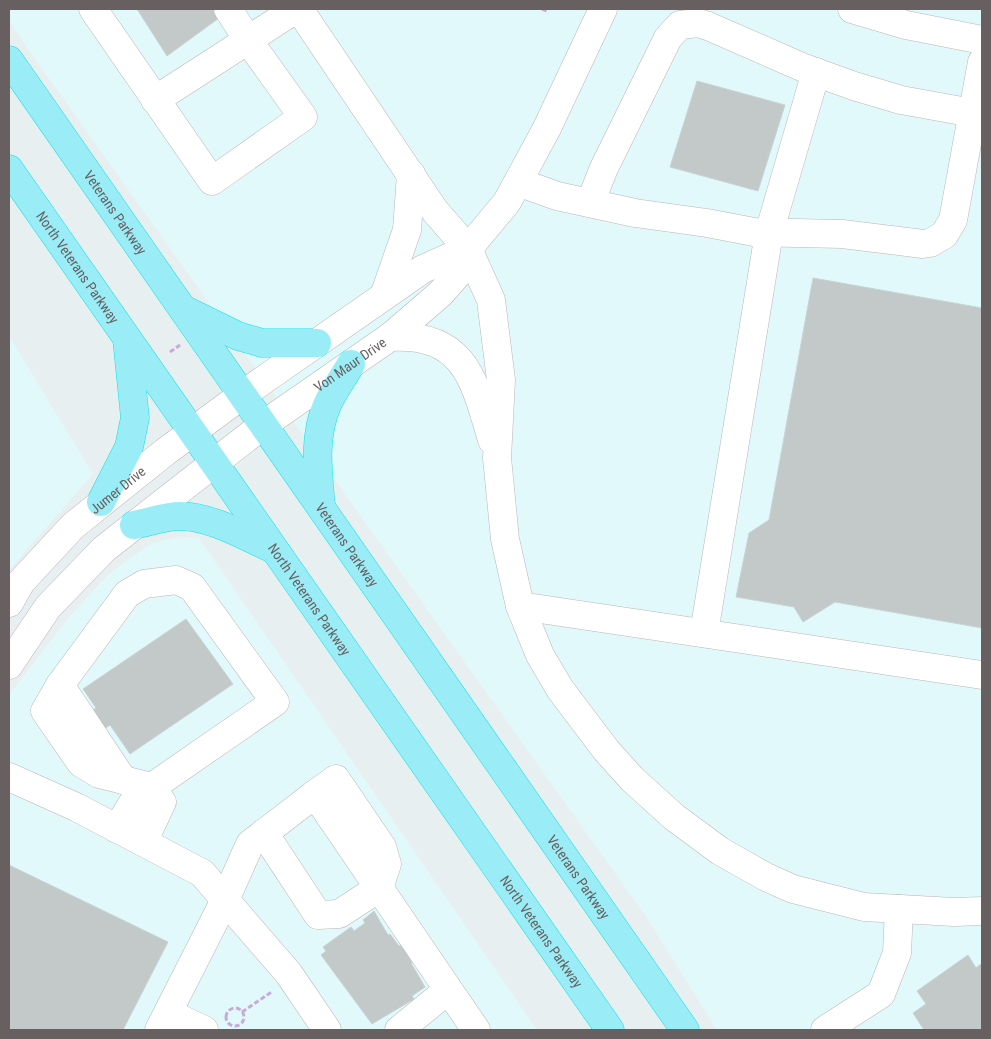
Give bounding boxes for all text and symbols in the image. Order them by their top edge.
street label: Veterans Parkway [81,168,150,258]
street label: North Veterans Parkway [33,208,122,327]
street label: Von Maur Drive [311,334,389,395]
street label: Jumer Drive [87,463,149,517]
street label: Veterans Parkway [312,500,382,590]
street label: North Veterans Parkway [265,540,354,659]
street label: Veterans Parkway [544,832,613,922]
street label: North Veterans Parkway [497,873,586,991]

